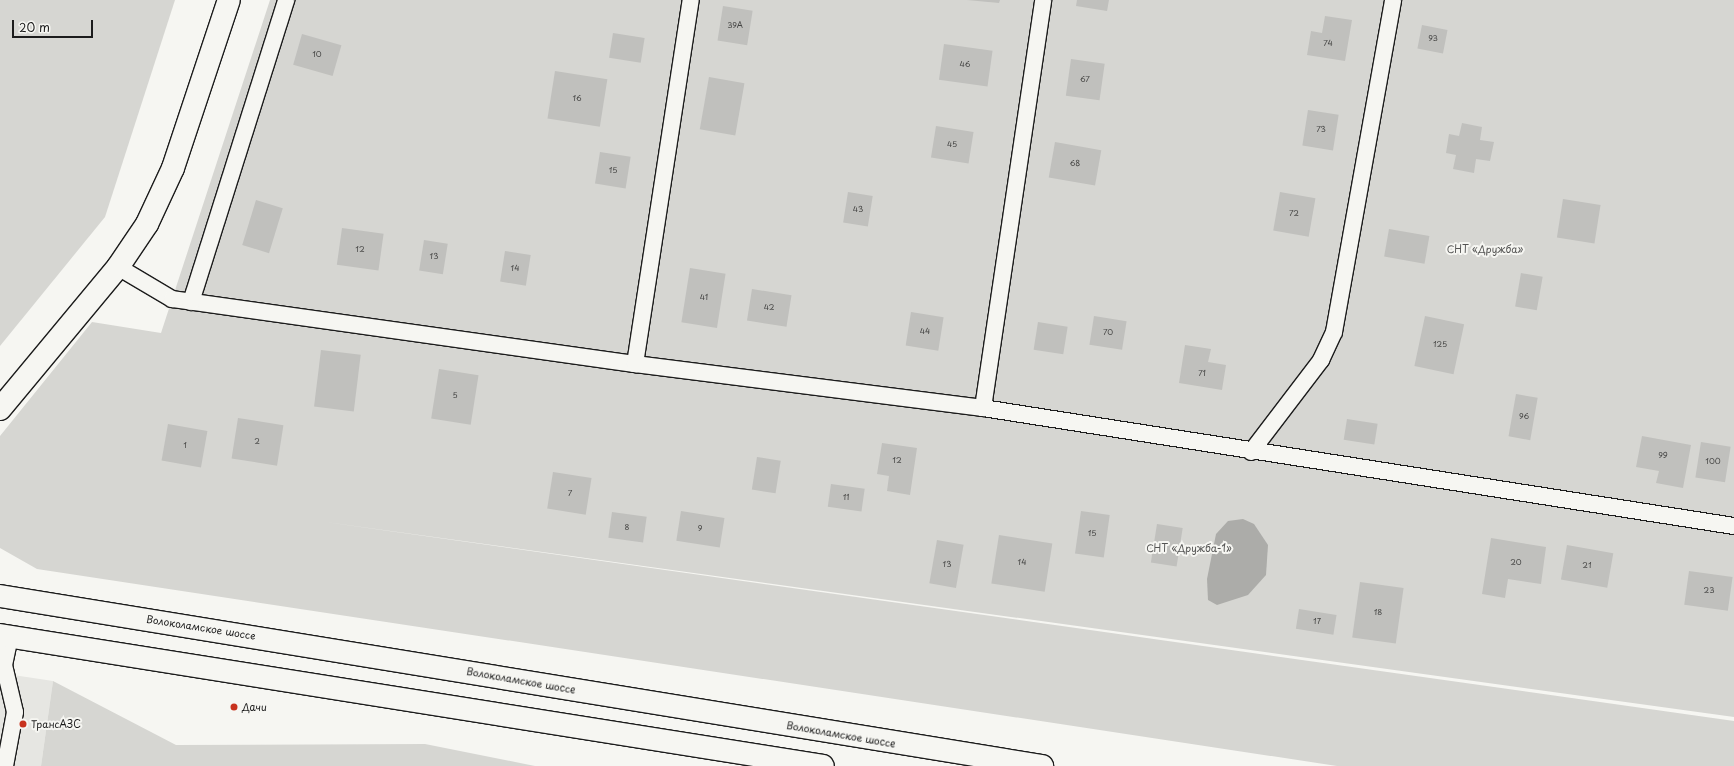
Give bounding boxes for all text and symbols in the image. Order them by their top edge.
scale bar [14,12,95,38]
text: 20 m [19,18,50,36]
house number: 39А [727,21,743,31]
house number: 93 [1428,34,1438,44]
house number: 74 [1323,39,1333,49]
house number: 10 [312,50,322,60]
house number: 46 [960,60,970,70]
house number: 67 [1080,75,1090,85]
house number: 16 [572,94,582,104]
house number: 73 [1316,125,1326,135]
house number: 45 [947,140,957,150]
house number: 68 [1070,159,1080,169]
house number: 15 [609,166,617,176]
house number: 43 [853,205,863,215]
house number: 72 [1289,209,1299,219]
park label: СНТ «Дружба» [1447,243,1523,255]
house number: 12 [355,245,365,255]
house number: 13 [430,252,438,262]
house number: 14 [511,264,519,274]
house number: 41 [700,293,708,303]
house number: 42 [764,303,774,313]
house number: 44 [920,327,930,337]
house number: 70 [1103,328,1113,338]
house number: 125 [1433,340,1447,350]
house number: 71 [1198,369,1206,379]
house number: 5 [452,391,458,401]
house number: 96 [1519,412,1529,422]
house number: 2 [254,437,260,447]
house number: 1 [183,441,187,451]
house number: 99 [1658,451,1668,461]
house number: 12 [892,456,902,466]
house number: 100 [1705,457,1721,467]
house number: 7 [568,489,572,499]
house number: 11 [843,493,849,503]
house number: 8 [625,523,629,533]
house number: 9 [698,524,702,534]
house number: 15 [1088,529,1096,539]
park label: СНТ «Дружба-1» [1146,542,1232,554]
house number: 14 [1018,558,1026,568]
house number: 20 [1510,558,1522,568]
house number: 13 [943,560,951,570]
house number: 21 [1582,561,1592,571]
house number: 23 [1704,586,1714,596]
house number: 18 [1374,608,1382,618]
street label: Волоколамское шоссе [146,612,256,642]
house number: 17 [1313,617,1321,627]
street label: Волоколамское шоссе [466,665,576,695]
place label: Дачи [242,701,267,713]
marker: Дачи [229,702,239,712]
place label: ТрансАЗС [31,718,81,730]
marker: ТрансАЗС [18,719,28,729]
street label: Волоколамское шоссе [786,719,896,749]

